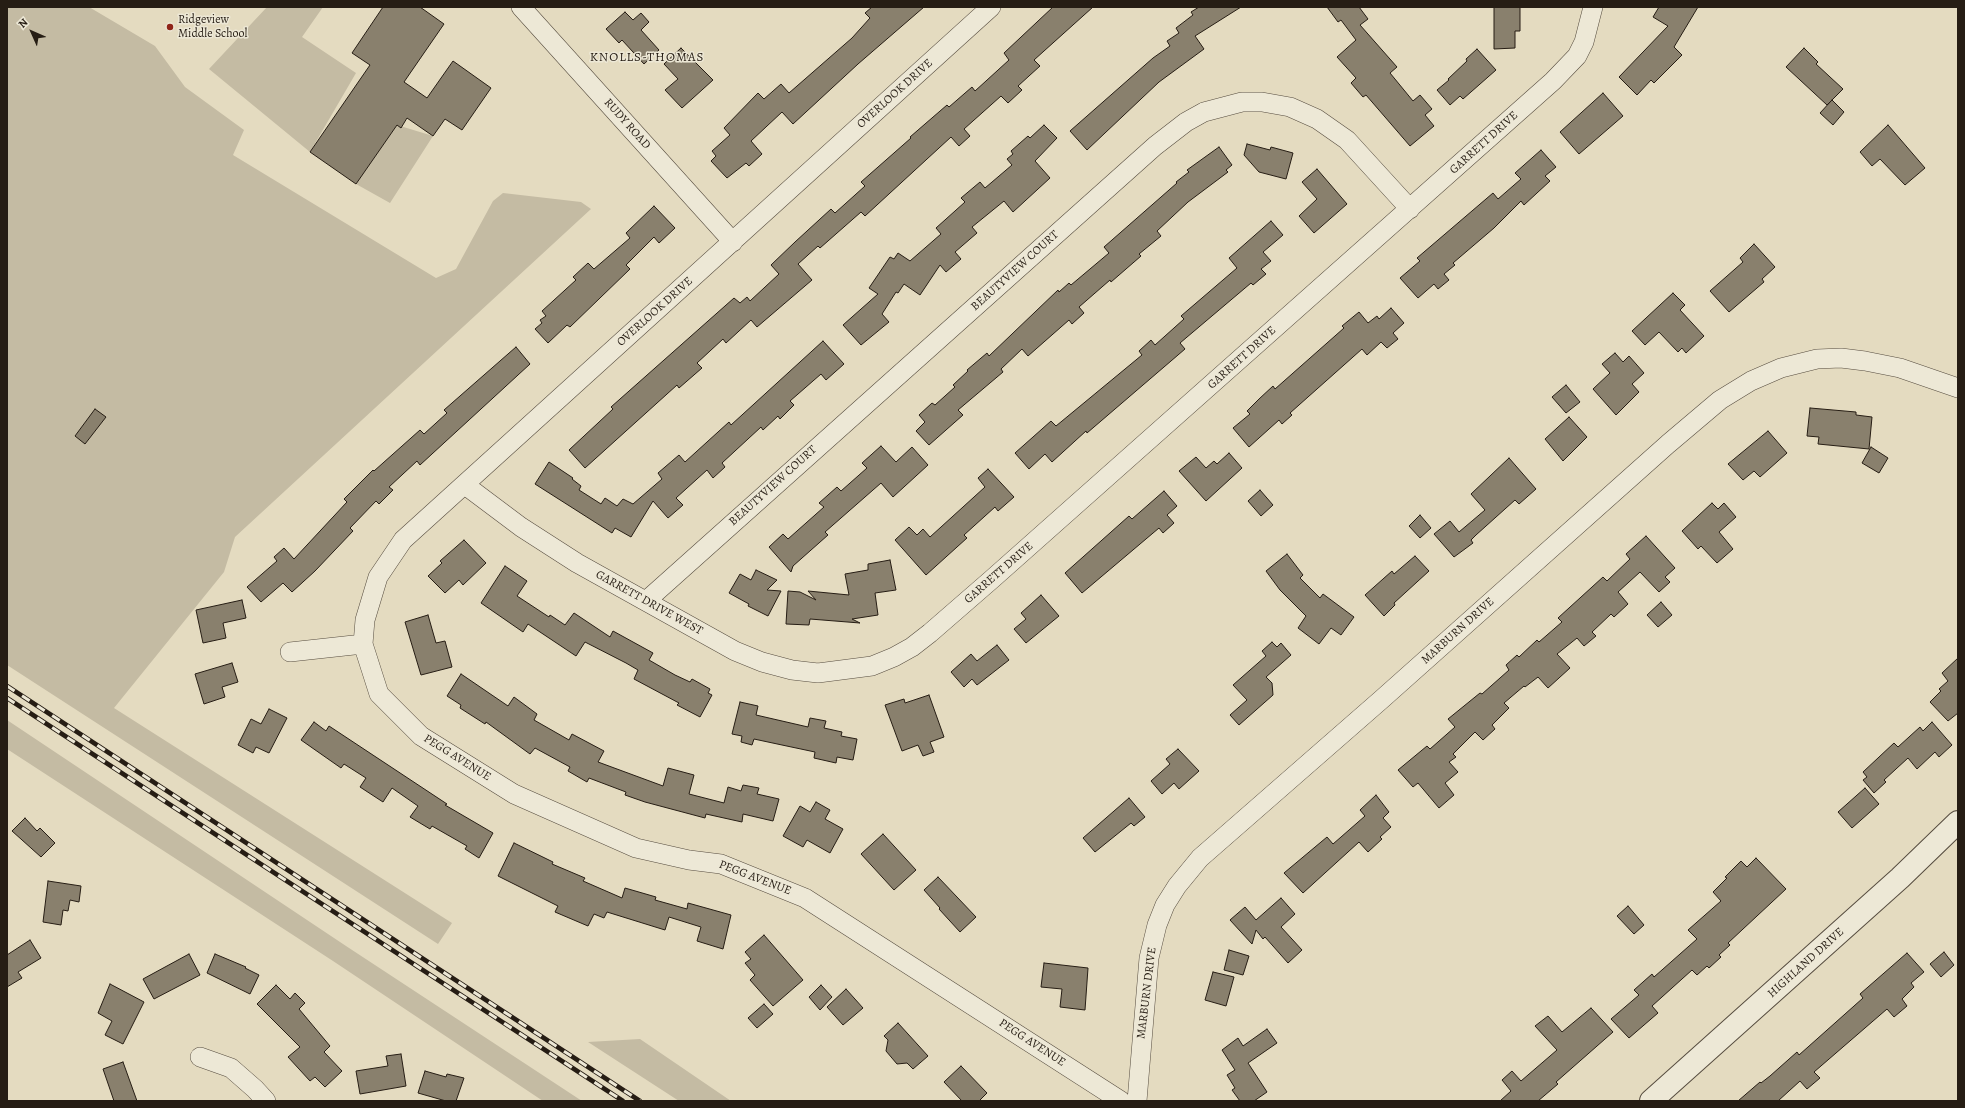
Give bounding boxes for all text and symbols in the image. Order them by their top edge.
north arrow [12,12,52,52]
place label: Ridgeview Middle School [178,13,247,41]
text: N [15,15,31,31]
marker: Ridgeview Middle School [165,22,175,32]
district label: KNOLLS-THOMAS [590,50,704,66]
street label: OVERLOOK DRIVE [854,56,936,132]
street label: RUDY ROAD [601,96,653,152]
street label: GARRETT DRIVE [1447,109,1521,177]
street label: BEAUTYVIEW COURT [968,228,1062,314]
street label: OVERLOOK DRIVE [614,274,696,350]
street label: GARRETT DRIVE [1205,324,1279,392]
street label: BEAUTYVIEW COURT [726,443,820,529]
street label: GARRETT DRIVE [961,539,1037,607]
street label: GARRETT DRIVE WEST [593,568,705,638]
street label: MARBURN DRIVE [1419,595,1497,667]
street label: PEGG AVENUE [421,732,493,784]
street label: PEGG AVENUE [717,858,793,898]
street label: HIGHLAND DRIVE [1765,925,1847,1001]
street label: MARBURN DRIVE [1134,946,1160,1040]
street label: PEGG AVENUE [996,1016,1068,1070]

